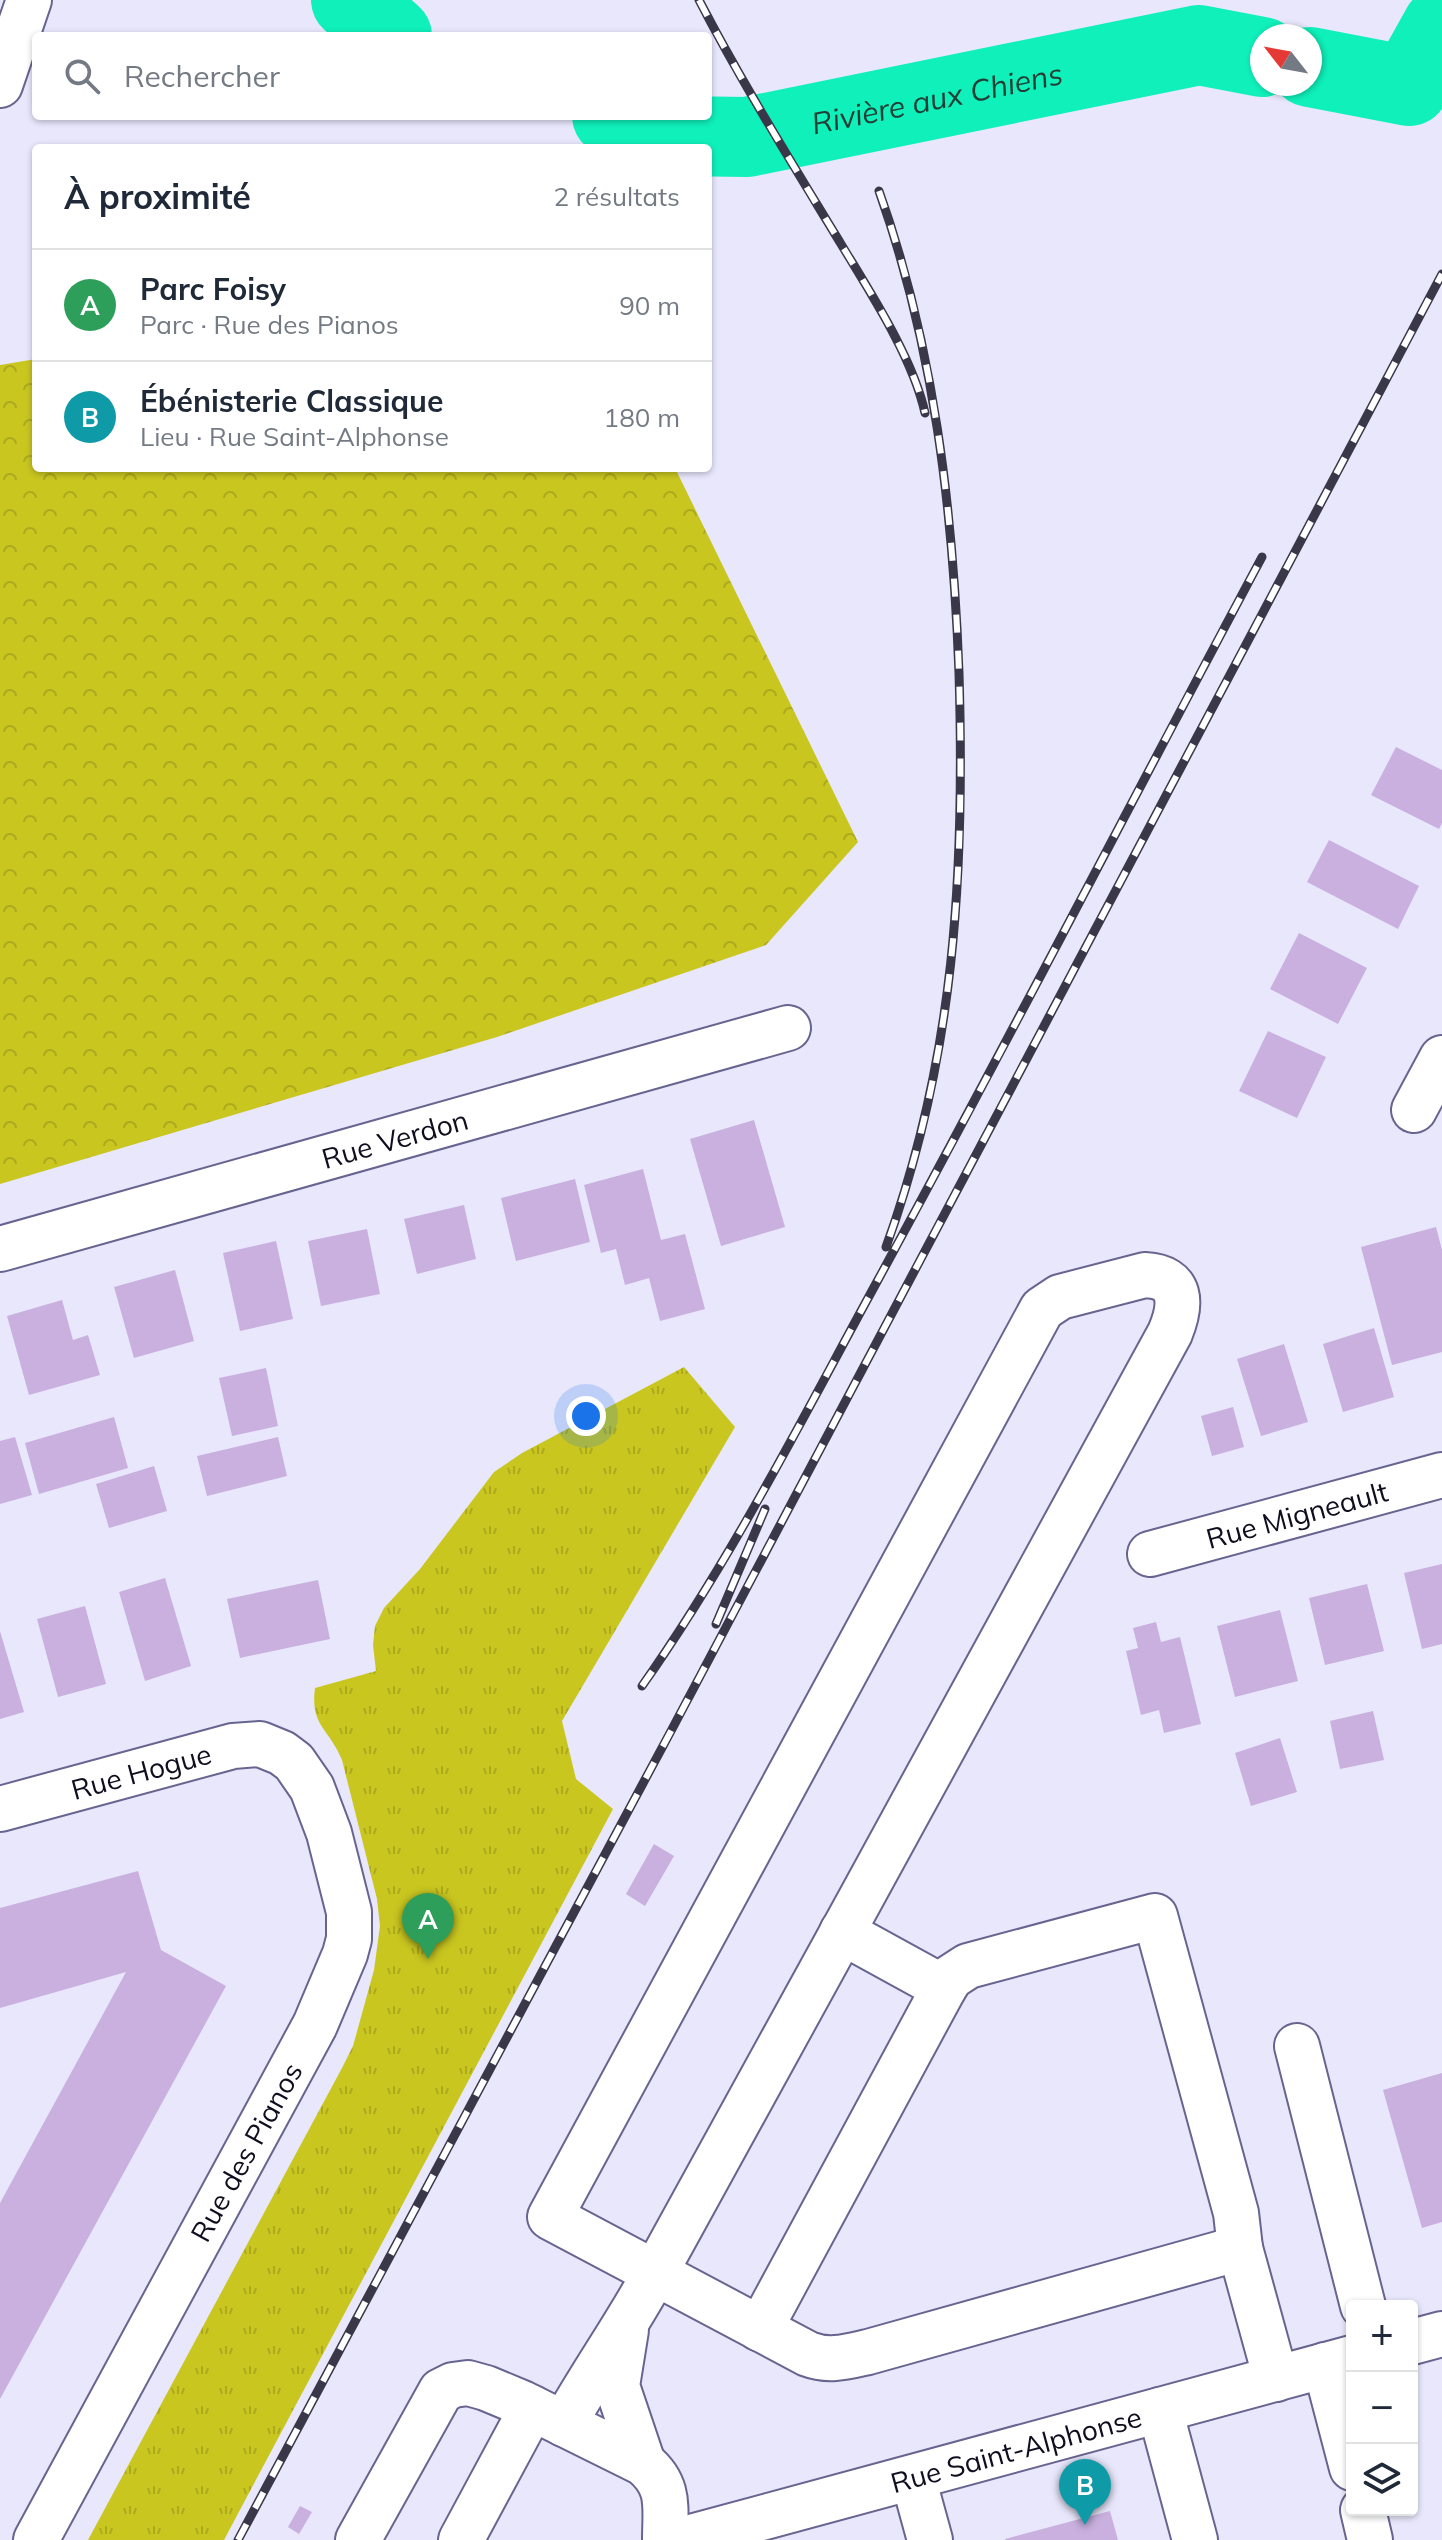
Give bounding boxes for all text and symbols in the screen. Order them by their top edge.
north arrow [1250,24,1322,96]
search box [32,32,712,120]
icon: search [60,54,104,98]
water label: Rivière aux Chiens [808,54,1066,142]
text: Rechercher [124,57,280,95]
text: À proximité [64,175,251,218]
text: 2 résultats [553,180,680,213]
text: Parc Foisy [140,270,286,308]
text: A [80,289,100,322]
text: 90 m [619,289,680,322]
text: Parc · Rue des Pianos [140,308,399,341]
text: Ébénisterie Classique [140,382,443,420]
text: B [81,401,99,434]
text: 180 m [604,401,680,434]
text: Lieu · Rue Saint-Alphonse [140,420,449,453]
street label: Rue Verdon [318,1101,472,1175]
your location [566,1396,606,1436]
street label: Rue Migneault [1202,1473,1392,1556]
street label: Rue Hogue [67,1735,215,1807]
pin: A [402,1893,454,1959]
street label: Rue des Pianos [182,2056,310,2248]
map controls [1346,2300,1418,2516]
button: + [1346,2300,1418,2372]
button: − [1346,2372,1418,2444]
street label: Rue Saint-Alphonse [887,2398,1145,2500]
button: layers [1346,2444,1418,2516]
pin: B [1059,2459,1111,2525]

